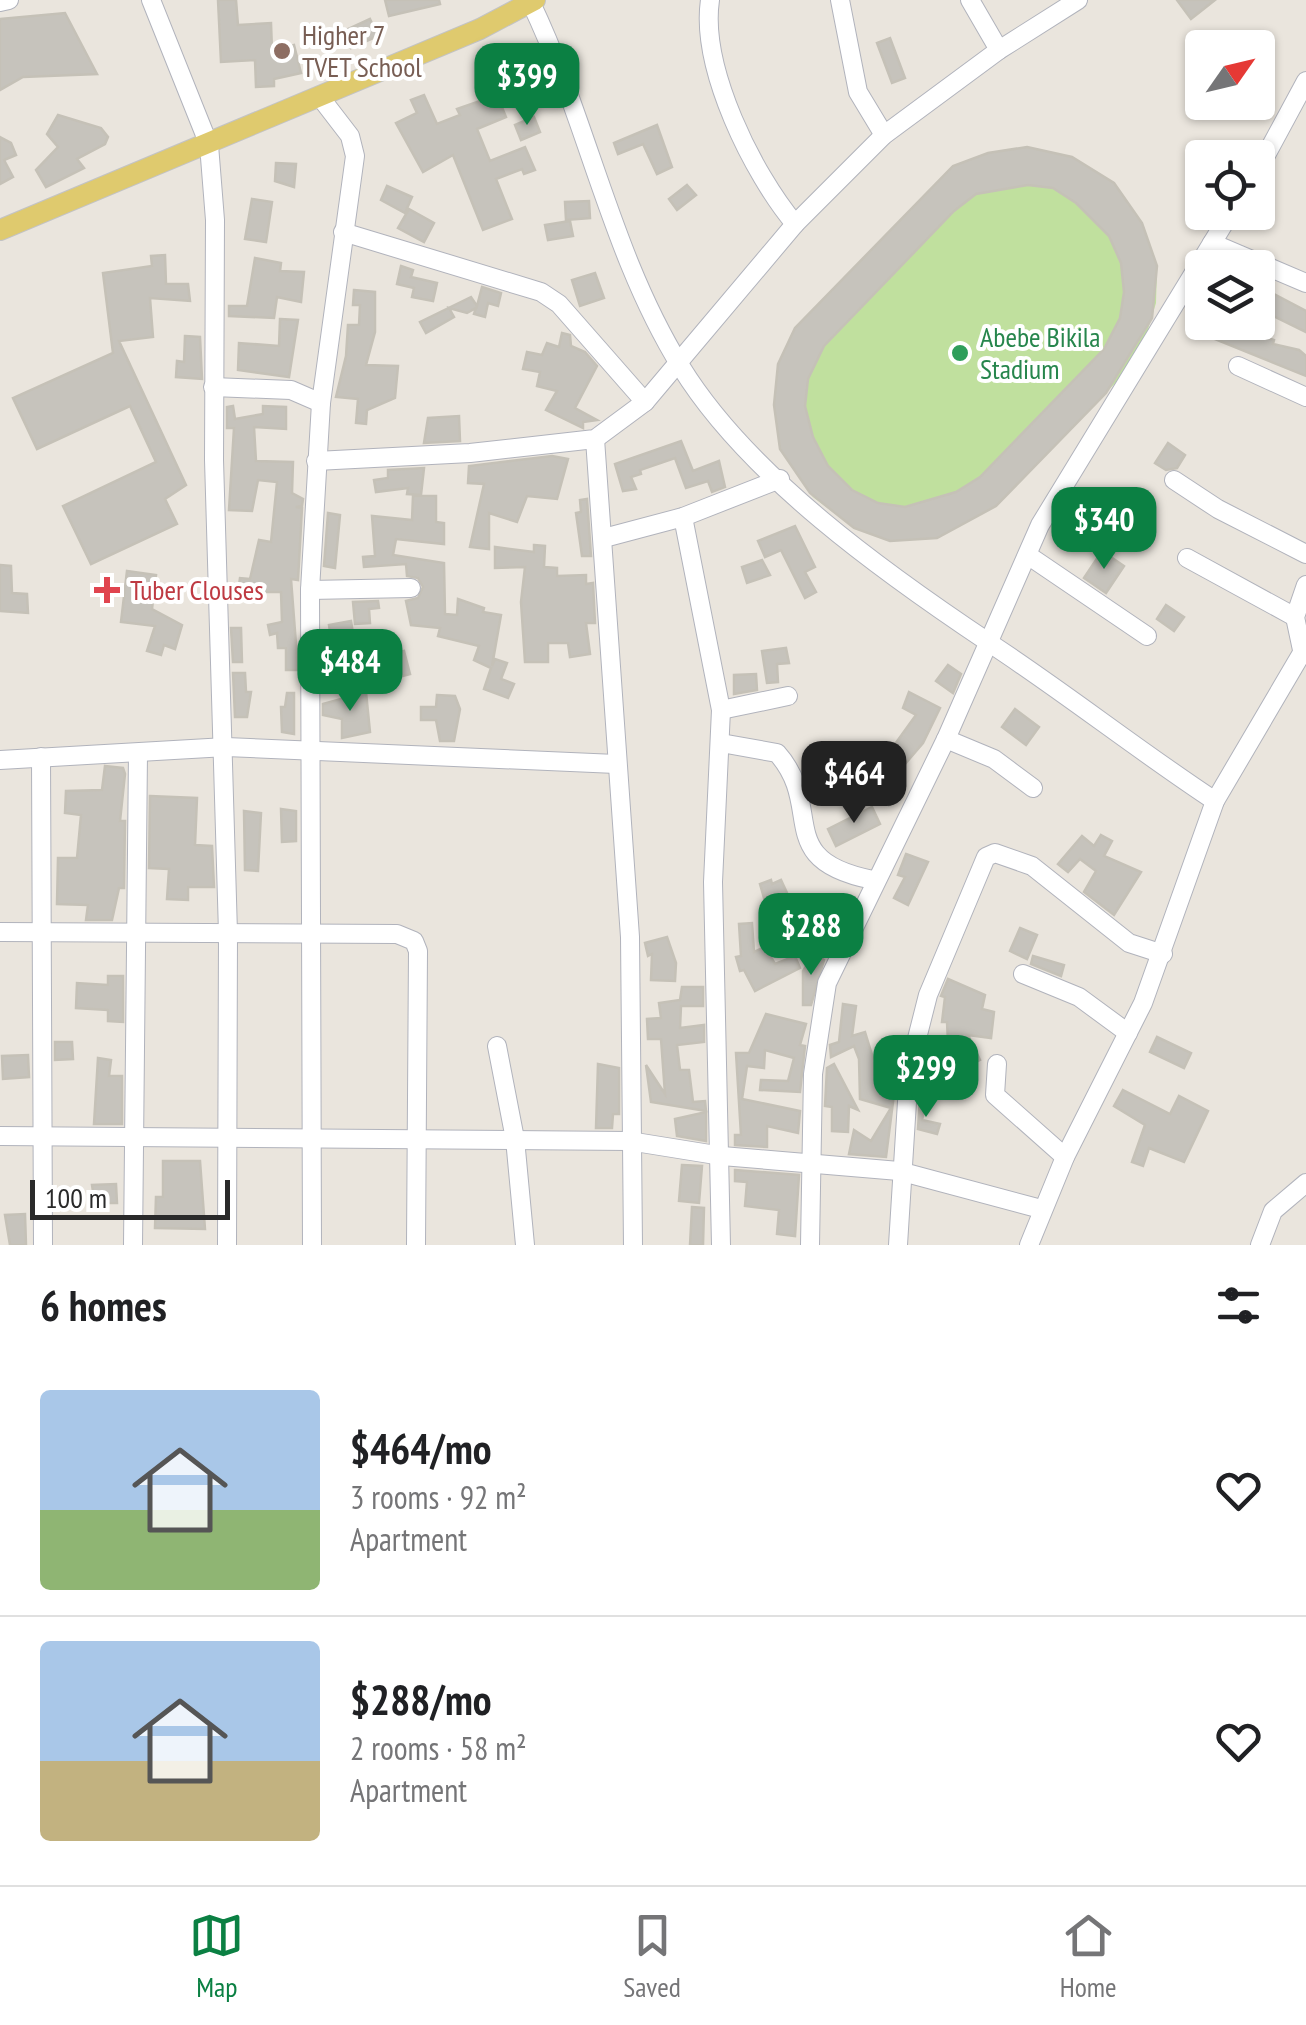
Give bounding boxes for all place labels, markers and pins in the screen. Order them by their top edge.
place label: Higher 7 TVET School [302,16,422,85]
marker: Higher 7 TVET School [271,40,293,62]
pin: $399 [468,43,586,128]
place label: Abebe Bikila Stadium [980,318,1101,387]
marker: Abebe Bikila Stadium [949,342,971,364]
pin: $340 [1045,487,1163,572]
place label: Tuber Clouses [130,571,264,608]
marker: Tuber Clouses [94,577,120,603]
pin: $484 [291,629,409,714]
pin: $464 [795,741,913,826]
pin: $288 [752,893,870,978]
pin: $299 [867,1035,985,1120]

